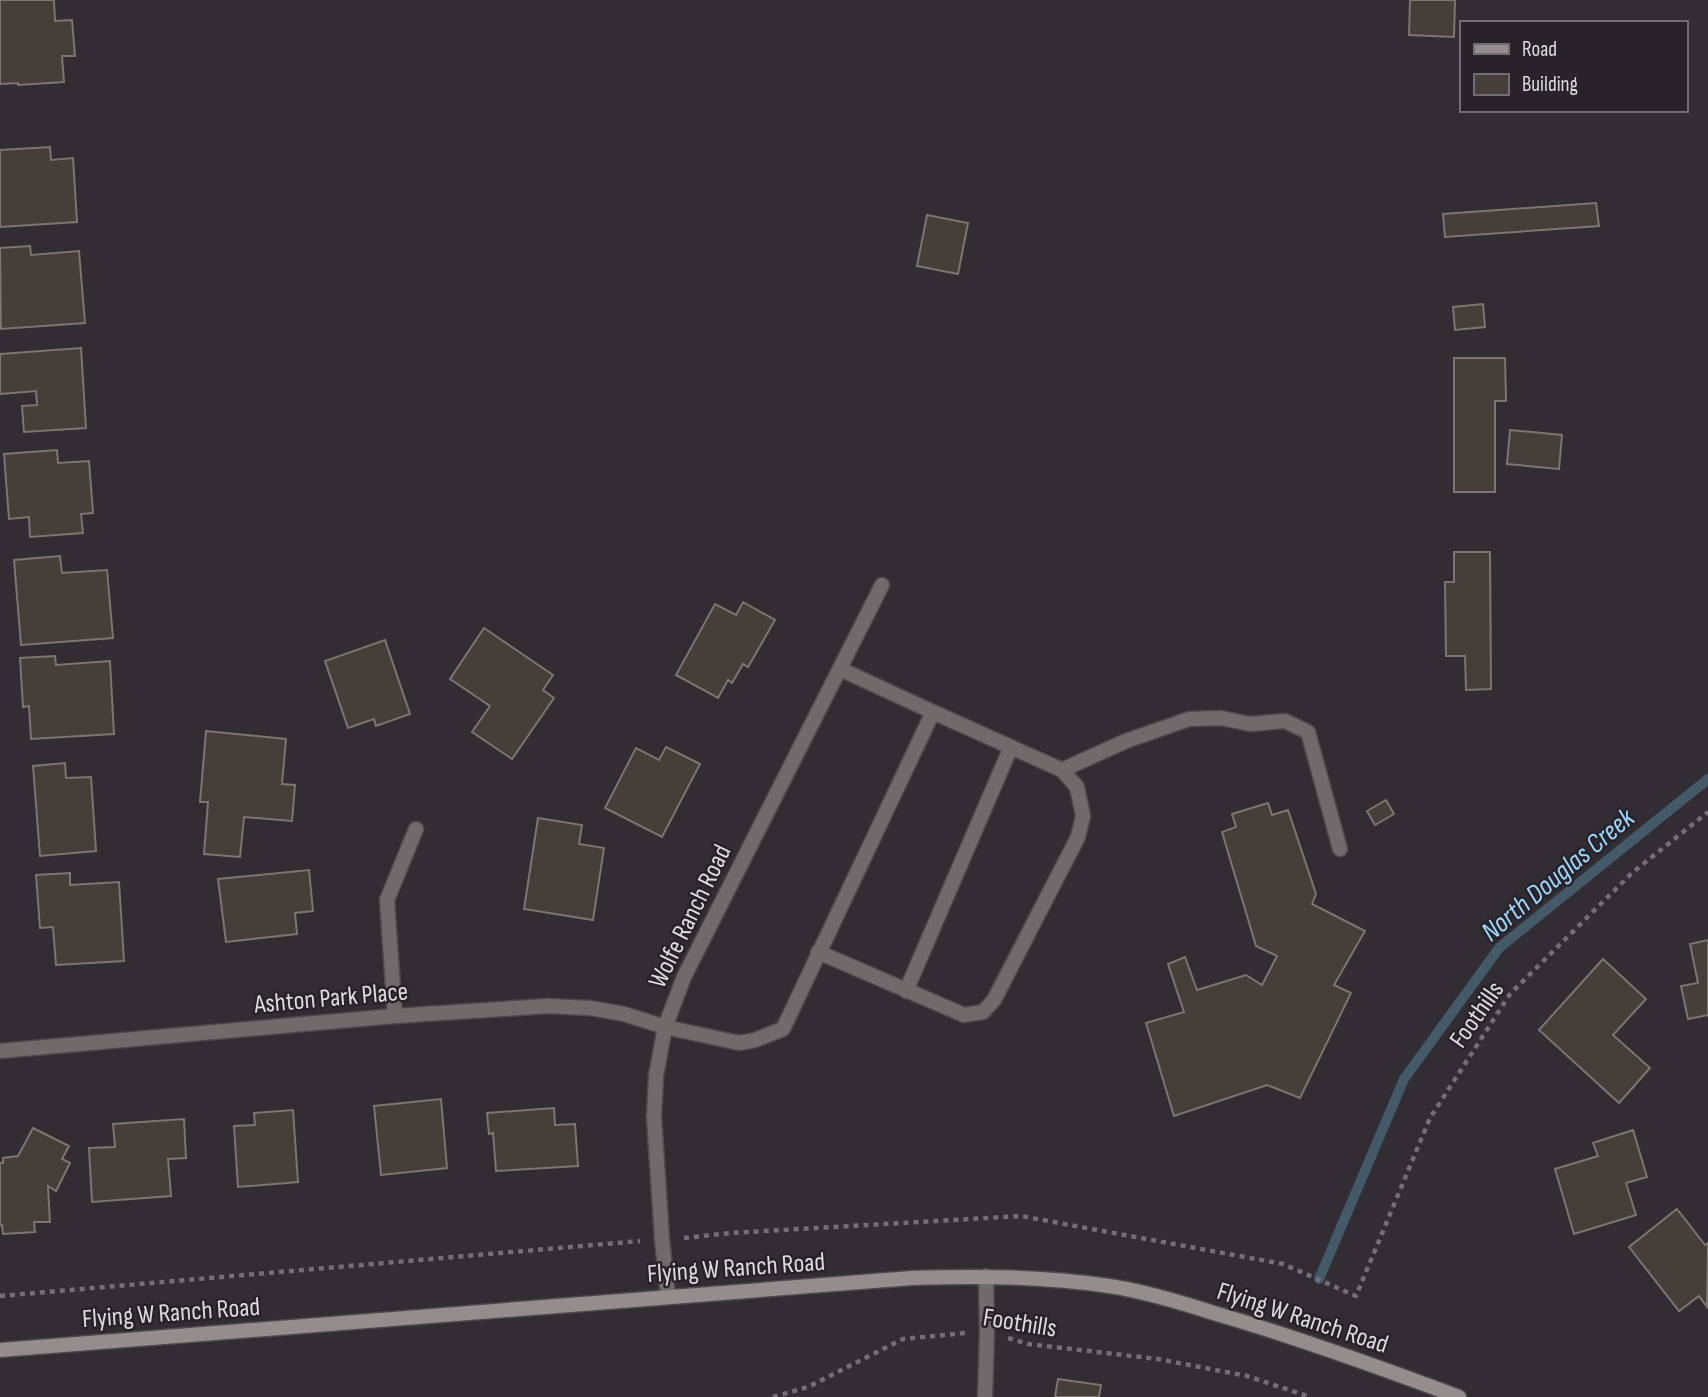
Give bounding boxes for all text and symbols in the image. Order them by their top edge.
legend [1460,21,1687,112]
text: Road [1522,37,1557,62]
text: Building [1522,72,1578,97]
water label: North Douglas Creek [1475,801,1642,949]
street label: Wolfe Ranch Road [642,840,738,993]
street label: Ashton Park Place [252,976,409,1021]
street label: Foothills [1443,976,1511,1054]
street label: Flying W Ranch Road [646,1247,826,1290]
street label: Flying W Ranch Road [1213,1276,1392,1361]
street label: Flying W Ranch Road [81,1292,261,1335]
street label: Foothills [981,1302,1059,1345]

